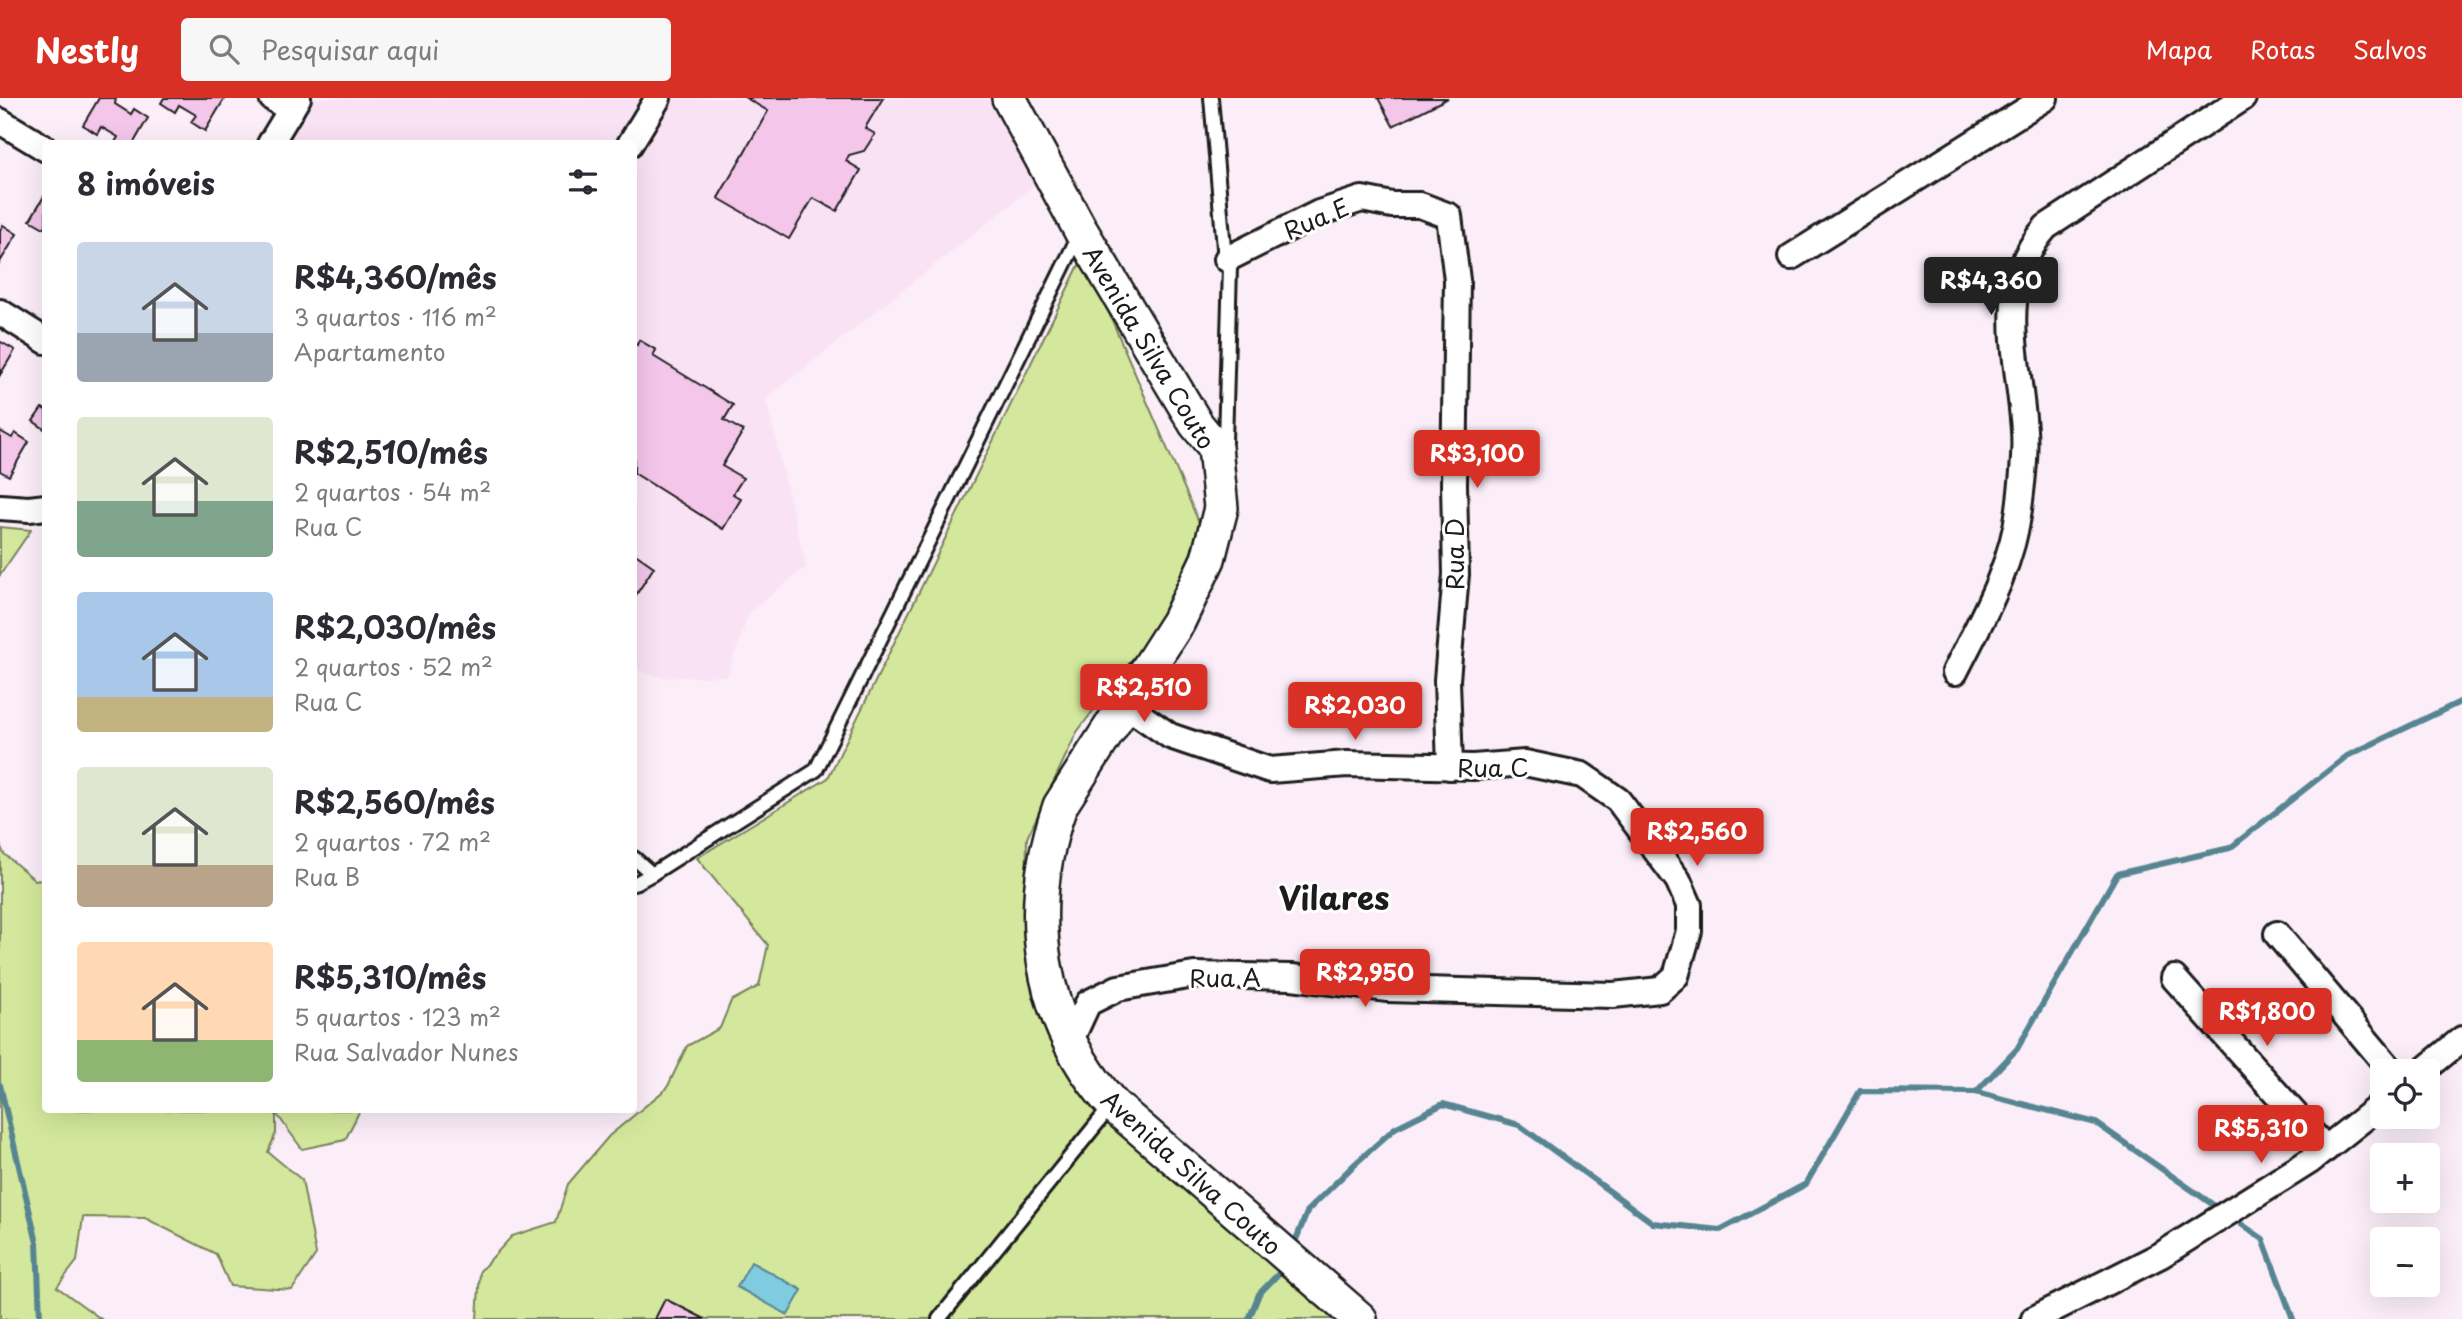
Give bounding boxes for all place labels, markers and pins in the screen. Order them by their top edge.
pin: R$4,360 [1926,258,2056,317]
pin: R$3,100 [1412,430,1542,490]
pin: R$2,510 [1079,664,1209,724]
pin: R$2,030 [1290,682,1420,742]
pin: R$2,560 [1632,808,1762,868]
pin: R$2,950 [1300,950,1430,1009]
pin: R$1,800 [2202,988,2332,1048]
pin: R$5,310 [2196,1105,2326,1165]

